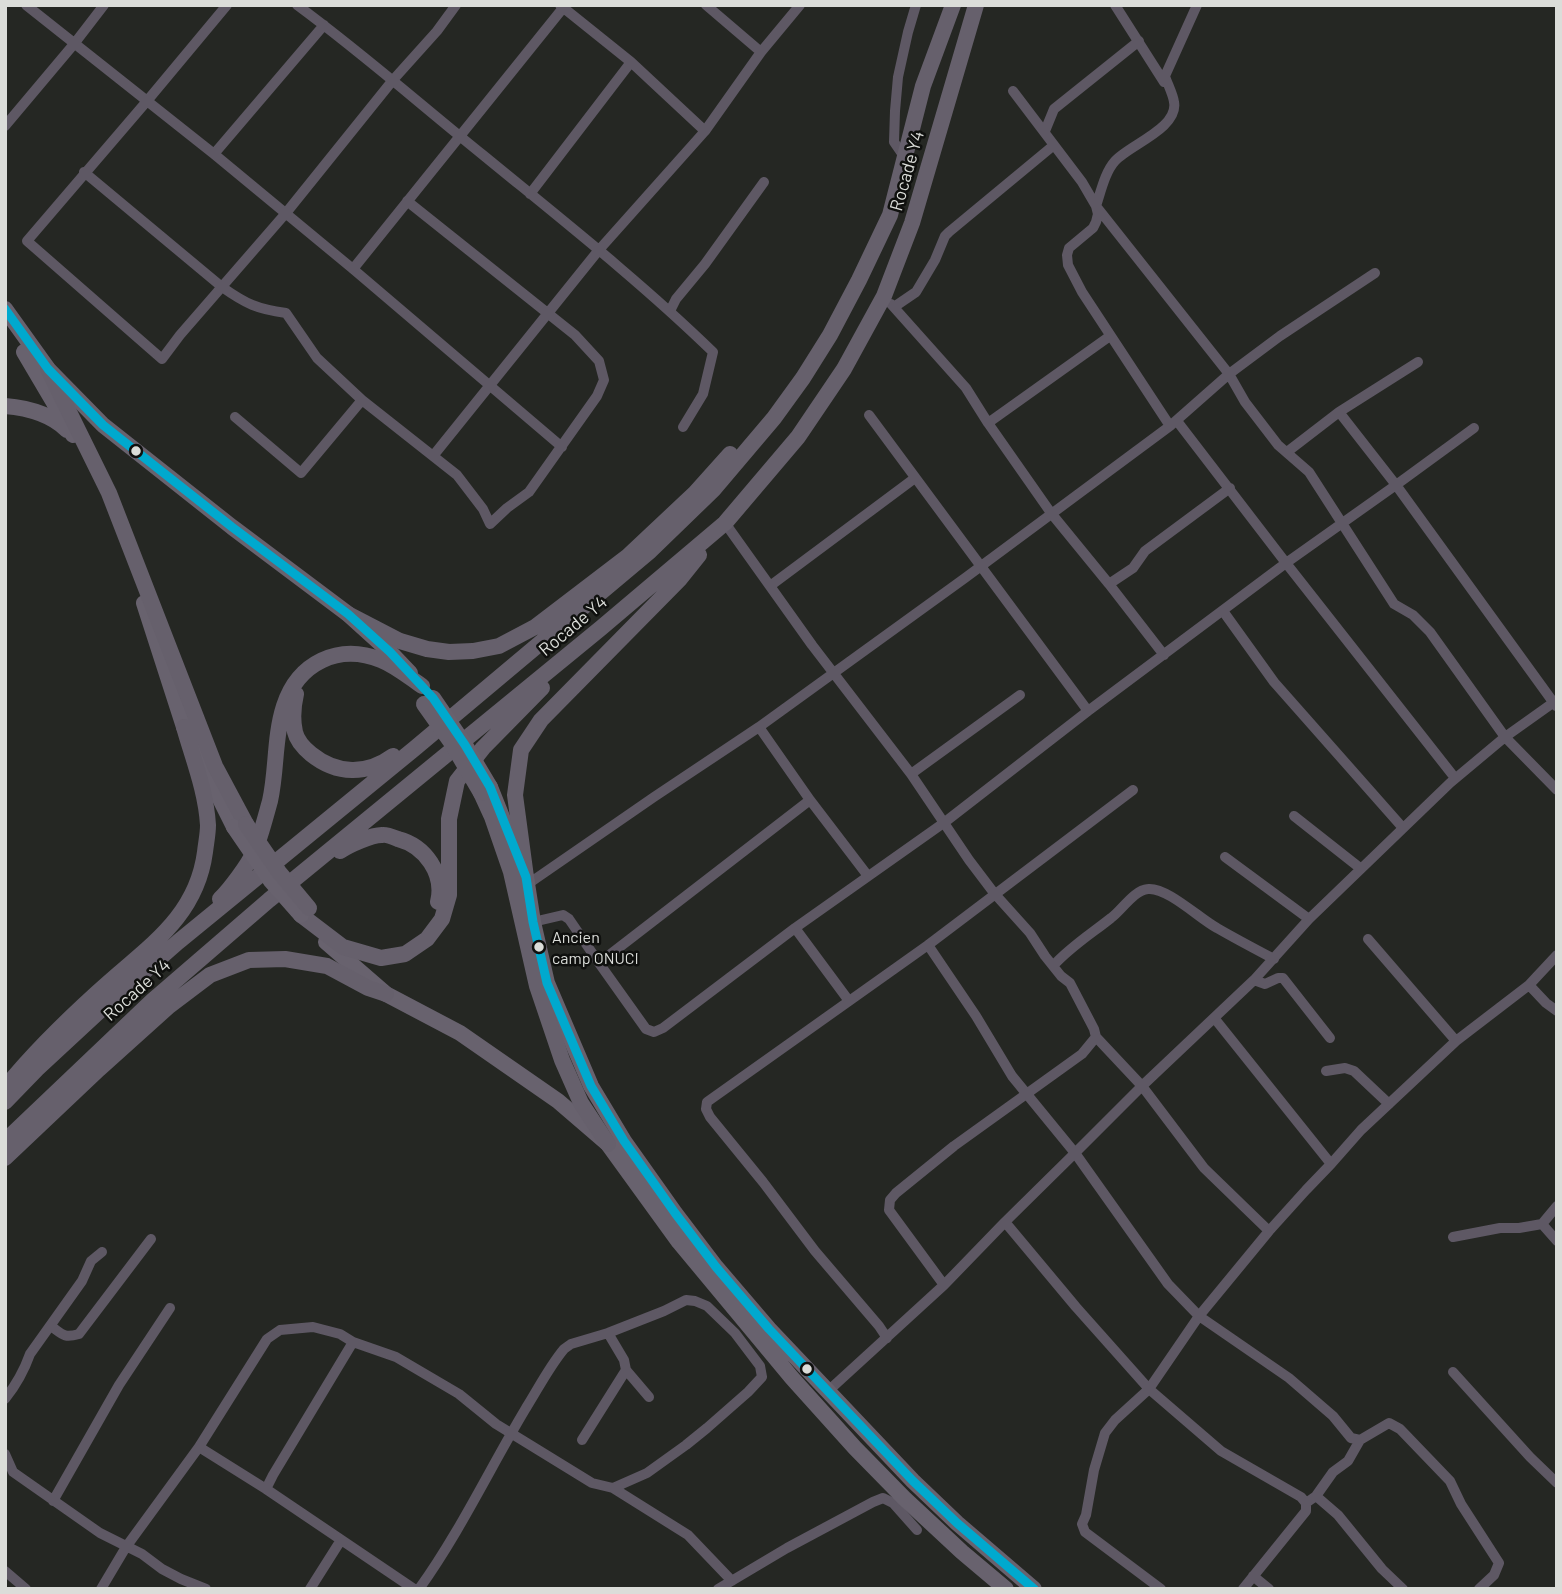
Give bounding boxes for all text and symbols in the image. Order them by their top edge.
street label: Rocade Y4 [885,128,929,214]
unlabelled marker [129,444,143,458]
street label: Rocade Y4 [534,591,612,661]
place label: Ancien camp ONUCI [552,928,639,966]
marker: Ancien camp ONUCI [532,940,546,954]
street label: Rocade Y4 [99,954,175,1026]
unlabelled marker [800,1362,814,1376]

